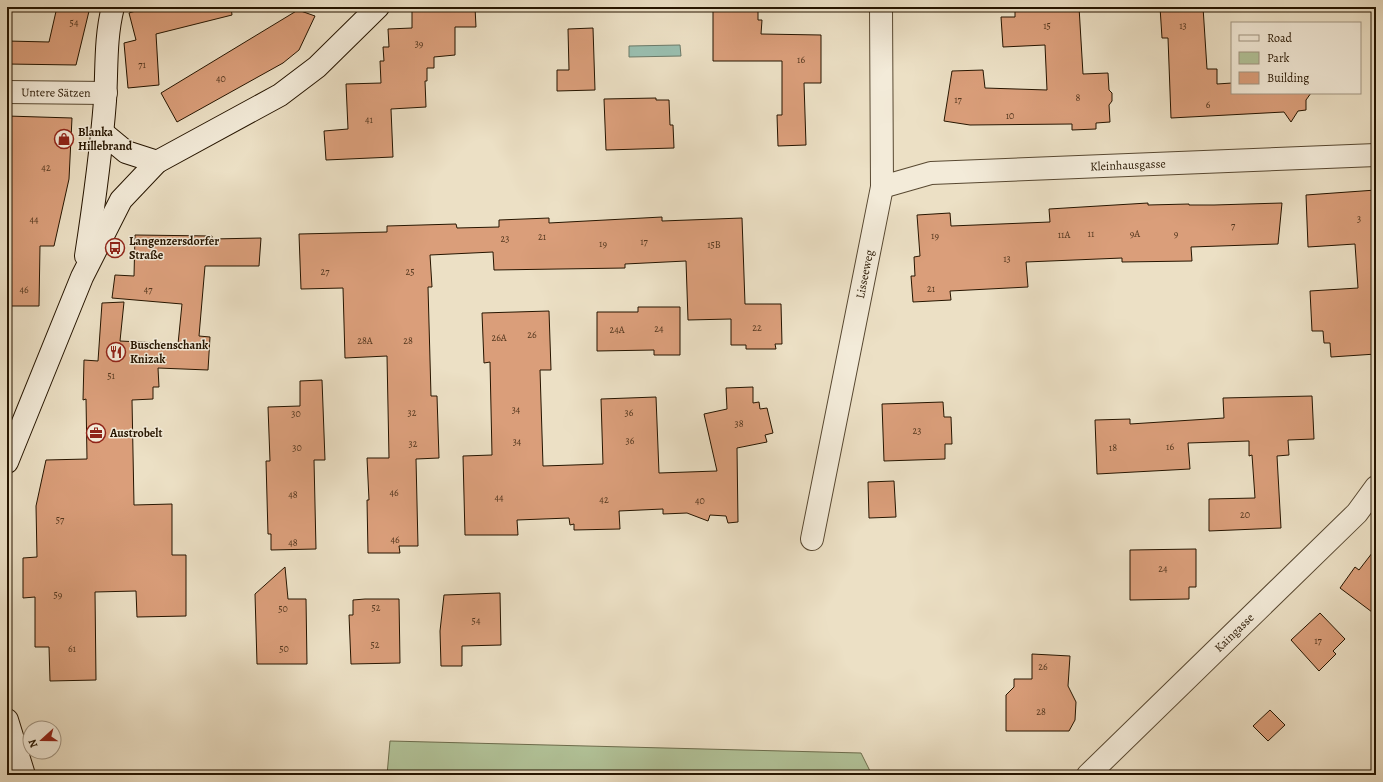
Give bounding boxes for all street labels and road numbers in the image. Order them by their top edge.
street label: Untere Sätzen [21,84,91,101]
street label: Kleinhausgasse [1090,156,1166,175]
street label: Lisseeweg [852,248,877,300]
street label: Kaingasse [1211,610,1257,656]

